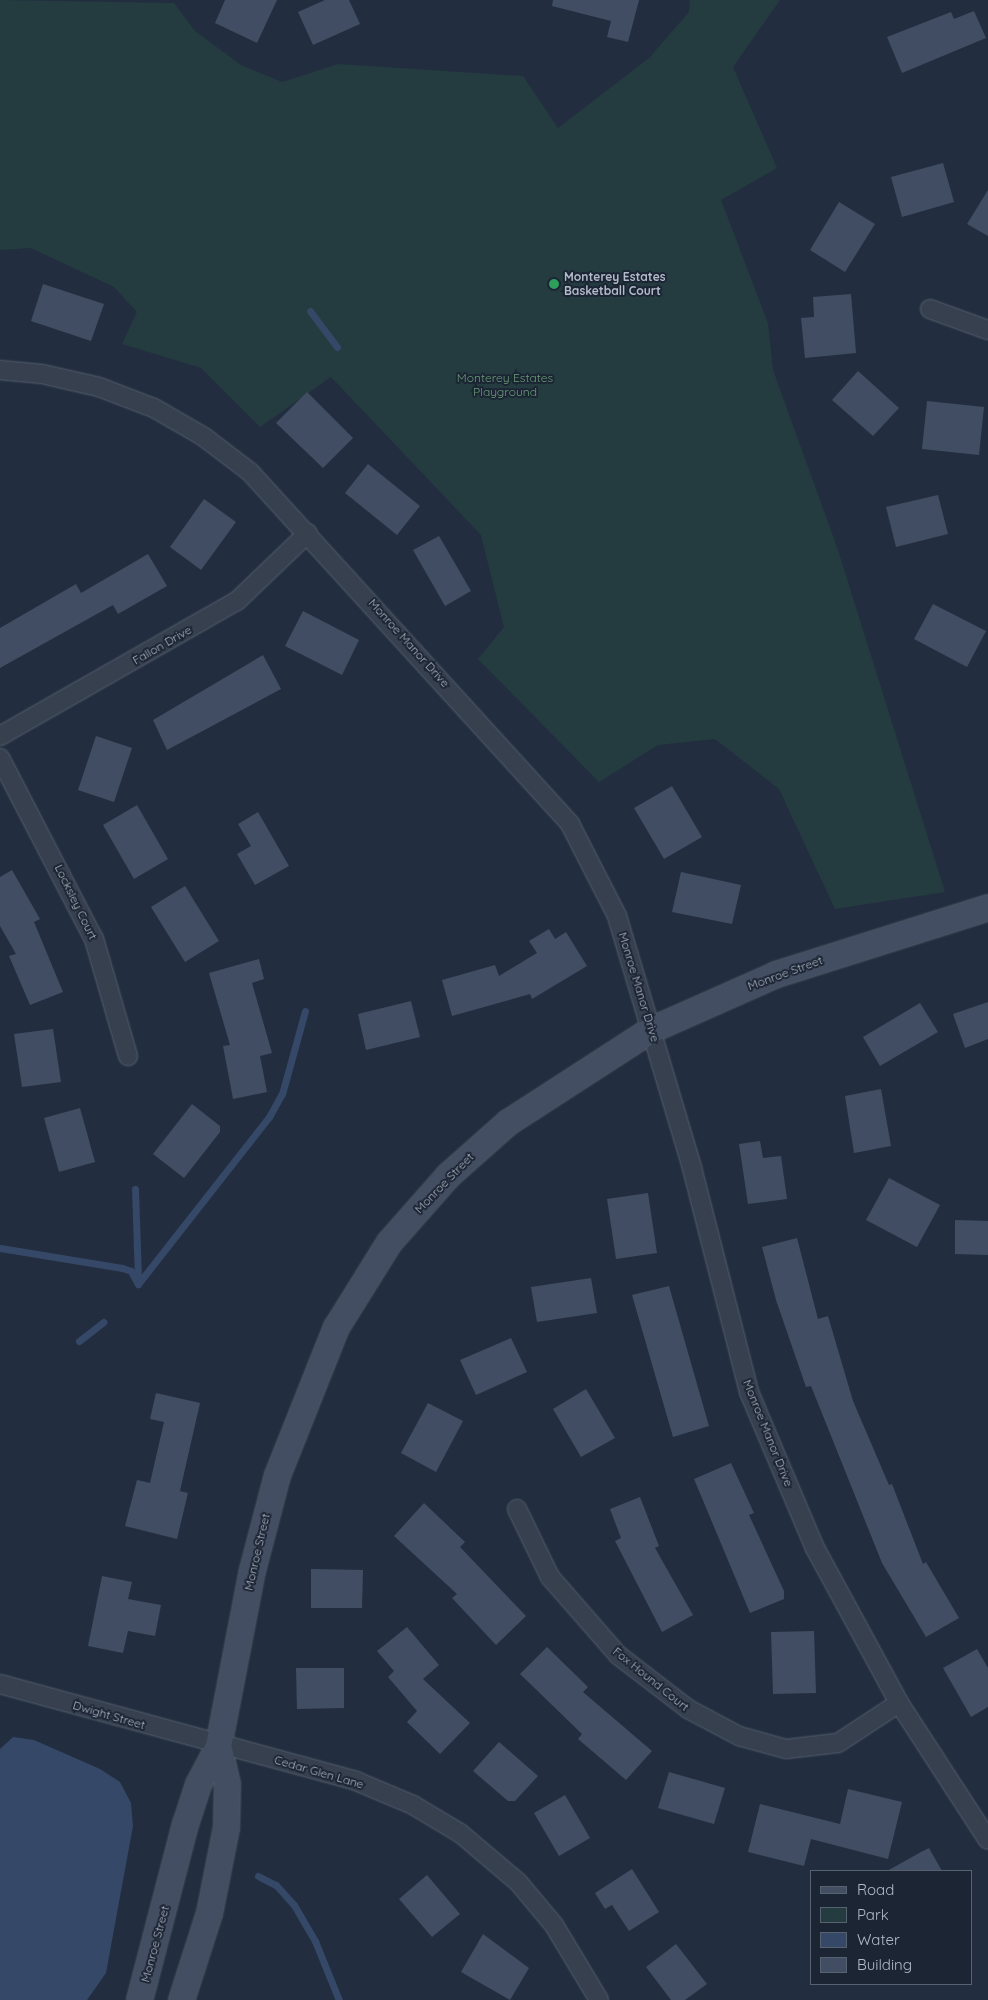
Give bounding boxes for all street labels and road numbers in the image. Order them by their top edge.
street label: Monroe Manor Drive [366,596,452,690]
street label: Fallon Drive [130,622,194,668]
street label: Locksley Court [52,862,100,942]
street label: Monroe Manor Drive [615,930,663,1044]
street label: Monroe Street [746,953,824,993]
street label: Monroe Street [412,1150,476,1216]
street label: Monroe Manor Drive [740,1377,796,1489]
street label: Monroe Street [241,1512,273,1592]
street label: Fox Hound Court [610,1644,692,1714]
street label: Dwight Street [71,1698,147,1732]
street label: Cedar Glen Lane [273,1752,365,1792]
street label: Monroe Street [138,1904,172,1984]

